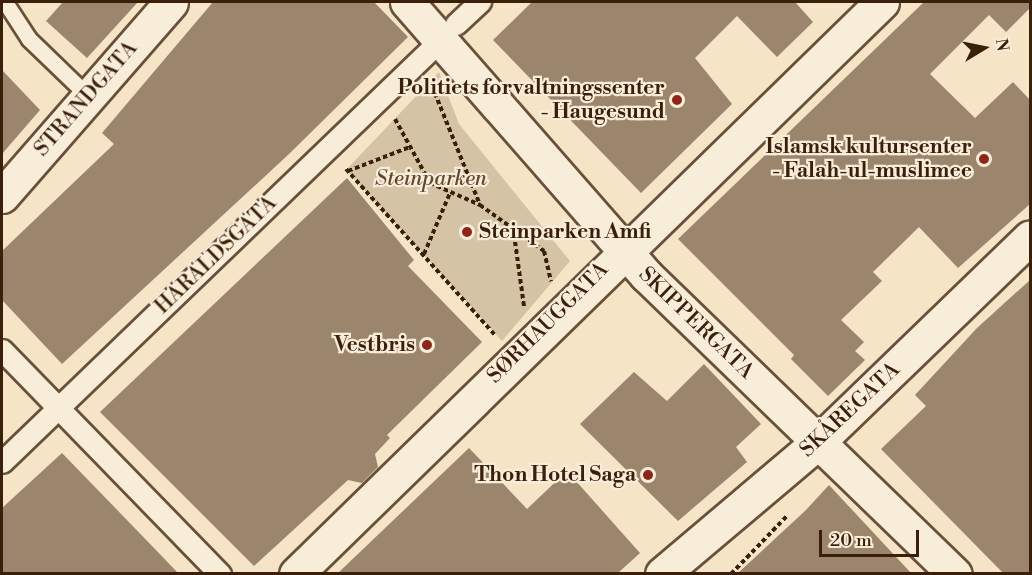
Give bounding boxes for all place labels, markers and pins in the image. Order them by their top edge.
place label: Politiets forvaltningssenter - Haugesund [398,75,665,125]
marker: Politiets forvaltningssenter - Haugesund [670,93,684,107]
place label: Islamsk kultursenter - Falah-ul-muslimee [766,134,972,184]
marker: Islamsk kultursenter - Falah-ul-muslimee [977,152,991,166]
place label: Steinparken Amfi [479,219,651,245]
marker: Steinparken Amfi [460,225,474,239]
place label: Vestbris [334,332,415,358]
marker: Vestbris [420,338,434,352]
place label: Thon Hotel Saga [474,462,636,488]
marker: Thon Hotel Saga [641,468,655,482]

